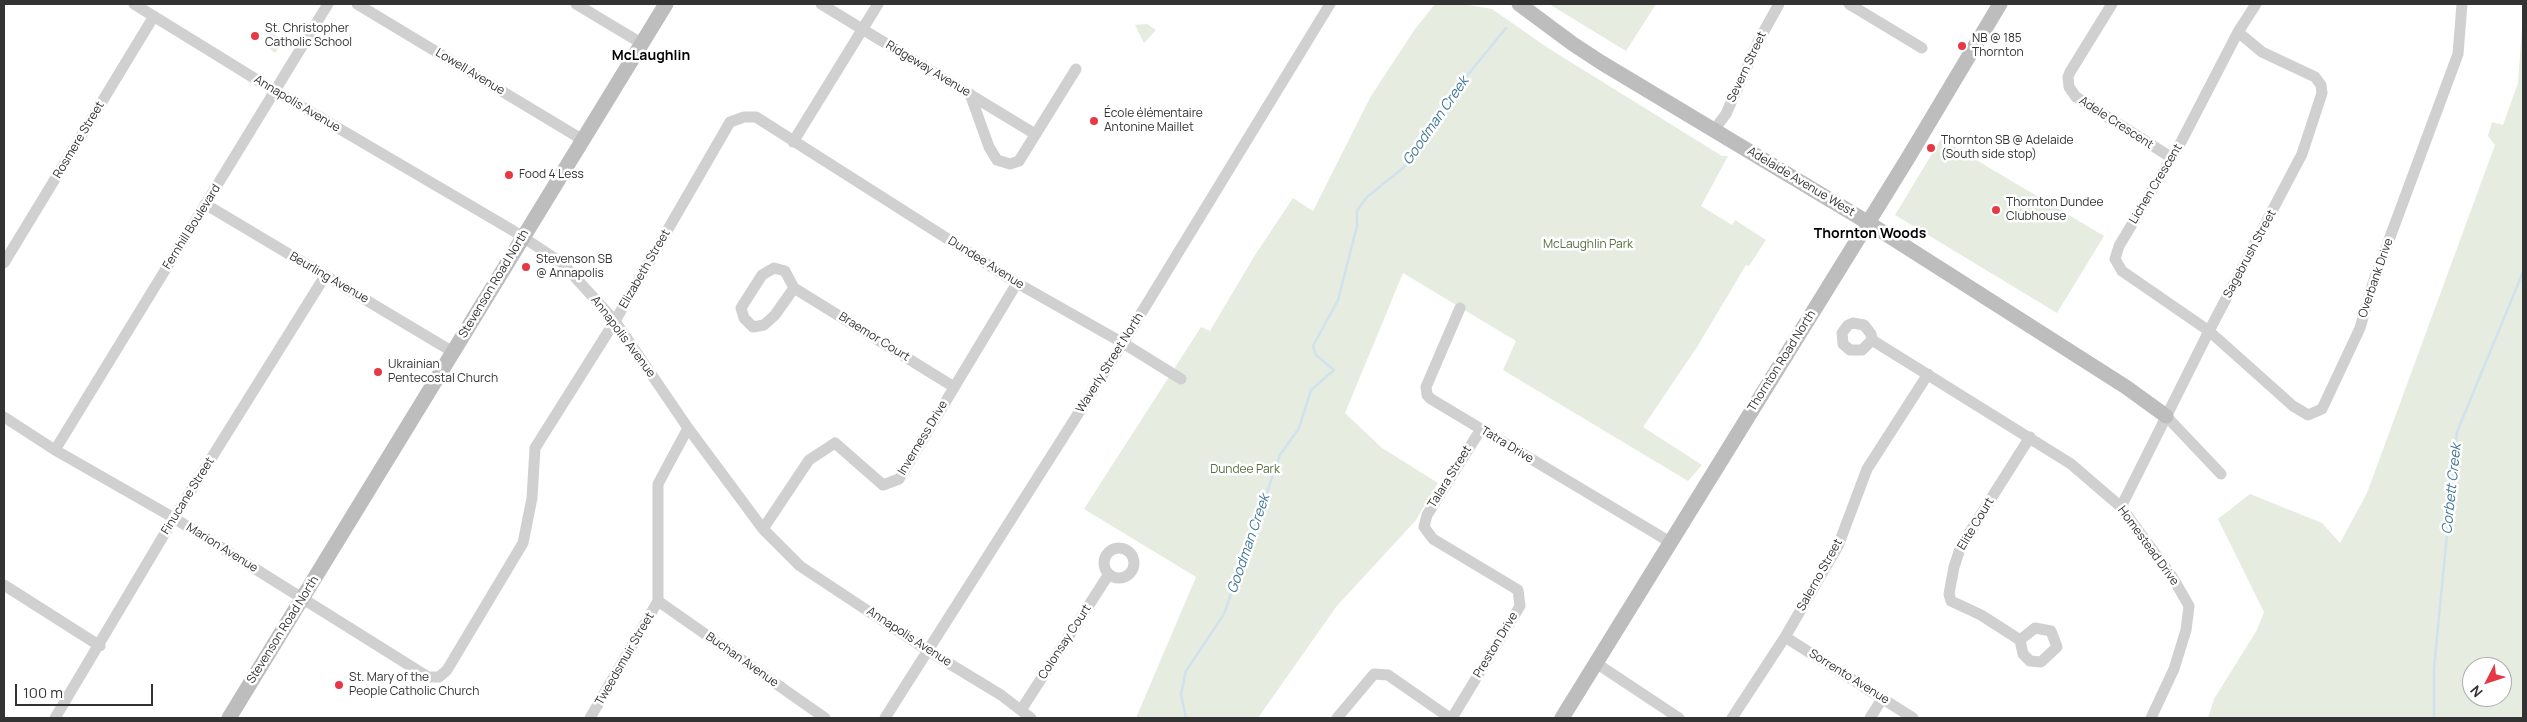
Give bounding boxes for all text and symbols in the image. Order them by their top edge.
place label: St. Christopher Catholic School [265,22,352,50]
street label: Severn Street [1724,29,1770,105]
marker: St. Christopher Catholic School [249,30,261,42]
place label: NB @ 185 Thornton [1972,32,2024,60]
street label: Ridgeway Avenue [883,38,973,100]
marker: NB @ 185 Thornton [1956,40,1968,52]
street label: Lowell Avenue [433,46,507,98]
district label: McLaughlin [612,48,690,64]
street label: Annapolis Avenue [251,73,343,135]
water label: Goodman Creek [1399,74,1473,168]
street label: Adele Crescent [2076,94,2156,152]
street label: Rosmere Street [50,99,108,181]
place label: École élémentaire Antonine Maillet [1104,107,1203,135]
marker: École élémentaire Antonine Maillet [1088,115,1100,127]
place label: Thornton SB @ Adelaide (South side stop) [1941,134,2074,162]
marker: Thornton SB @ Adelaide (South side stop) [1925,142,1937,154]
street label: Lichen Crescent [2127,142,2185,226]
street label: Adelaide Avenue West [1745,144,1857,220]
place label: Food 4 Less [519,168,584,182]
marker: Food 4 Less [503,169,515,181]
street label: Fernhill Boulevard [160,182,224,272]
place label: Thornton Dundee Clubhouse [2006,196,2103,224]
marker: Thornton Dundee Clubhouse [1990,204,2002,216]
street label: Sagebrush Street [2221,207,2279,301]
district label: Thornton Woods [1814,226,1926,242]
street label: Stevenson Road North [456,227,532,341]
street label: Elizabeth Street [617,227,673,311]
street label: Dundee Avenue [945,234,1027,292]
street label: Overbank Drive [2356,236,2396,320]
park label: McLaughlin Park [1543,238,1633,252]
street label: Beurling Avenue [287,249,371,307]
place label: Stevenson SB @ Annapolis [536,253,612,281]
marker: Stevenson SB @ Annapolis [520,261,532,273]
street label: Annapolis Avenue [588,293,658,381]
street label: Thornton Road North [1745,308,1819,414]
street label: Braemor Court [836,309,912,365]
street label: Waverly Street North [1073,310,1147,416]
place label: Ukrainian Pentecostal Church [388,358,498,386]
marker: Ukrainian Pentecostal Church [372,366,384,378]
street label: Inverness Drive [895,398,951,478]
street label: Tatra Drive [1478,424,1536,466]
street label: Talara Street [1425,443,1475,511]
water label: Corbett Creek [2439,443,2465,535]
street label: Finucane Street [159,455,217,537]
park label: Dundee Park [1210,463,1280,477]
water label: Goodman Creek [1224,492,1274,596]
street label: Elite Court [1955,495,1997,553]
street label: Homestead Drive [2114,504,2182,588]
street label: Marion Avenue [184,520,260,576]
street label: Salerno Street [1794,537,1846,613]
street label: Stevenson Road North [244,574,322,686]
street label: Colonsay Court [1036,602,1094,682]
street label: Annapolis Avenue [864,604,954,670]
street label: Tweedsmuir Street [593,610,657,708]
street label: Preston Drive [1471,610,1521,680]
street label: Buchan Avenue [703,630,781,690]
street label: Sorrento Avenue [1806,646,1892,708]
north arrow [2462,657,2512,707]
place label: St. Mary of the People Catholic Church [349,671,479,699]
scale bar [18,674,155,706]
marker: St. Mary of the People Catholic Church [333,679,345,691]
text: N [2466,681,2487,702]
text: 100 m [23,682,63,703]

